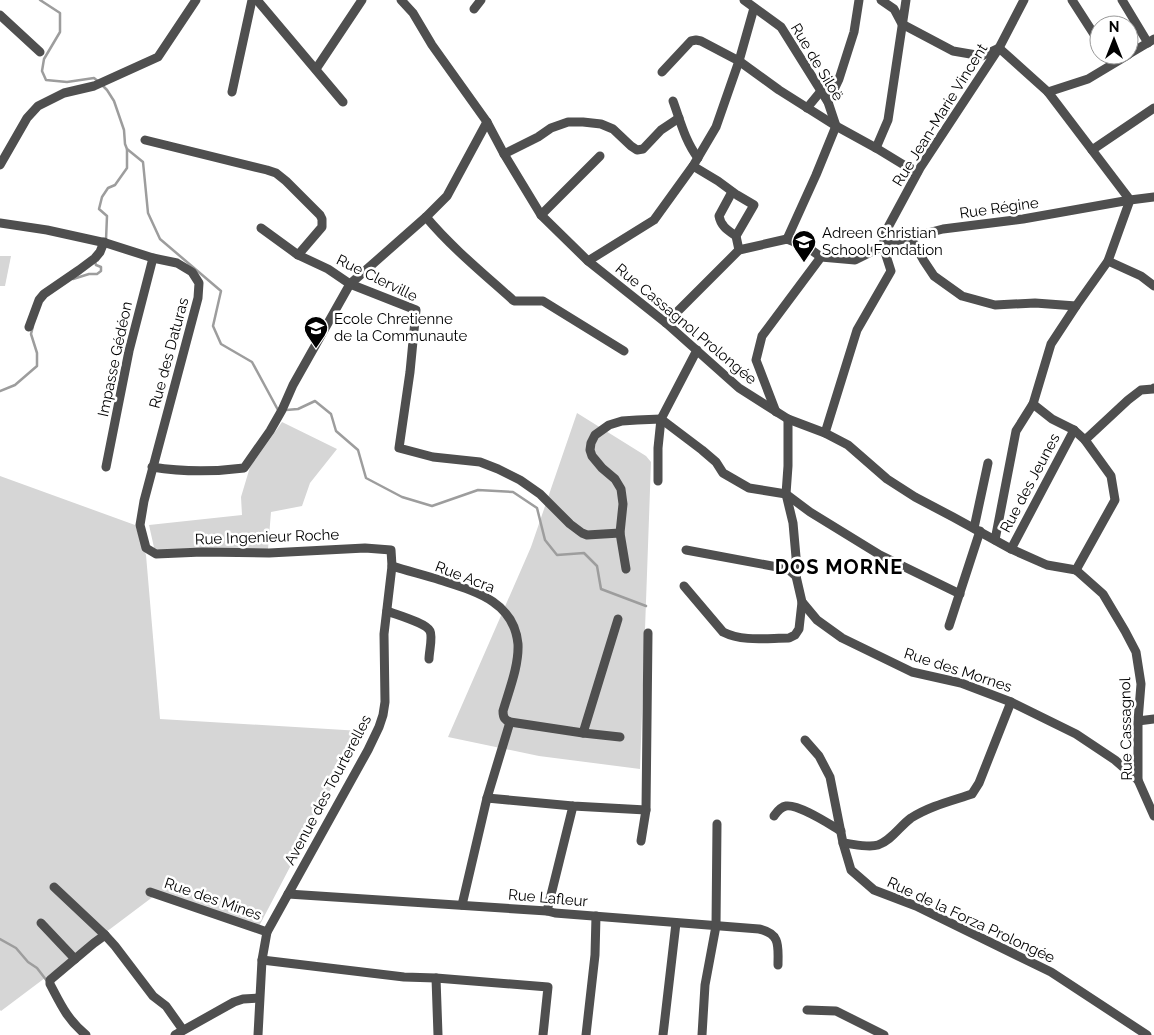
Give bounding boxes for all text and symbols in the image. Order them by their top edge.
north arrow [1089,15,1139,65]
text: N [1109,19,1119,35]
street label: Rue de Siloë [787,20,847,104]
street label: Rue Jean-Marie Vincent [889,40,991,190]
street label: Rue Régine [958,194,1040,222]
place label: Adreen Christian School Fondation [822,224,943,259]
school or university icon: Adreen Christian School Fondation [791,229,817,263]
street label: Rue Clerville [334,251,421,305]
street label: Rue Cassagnol Prolongée [612,260,760,388]
street label: Rue des Daturas [146,296,192,410]
street label: Impasse Gédéon [94,300,136,418]
place label: Ecole Chretienne de la Communaute [334,310,467,345]
school or university icon: Ecole Chretienne de la Communaute [303,315,329,349]
street label: Rue des Jeunes [996,430,1064,536]
street label: Rue Ingenieur Roche [194,525,340,549]
district label: DOS MORNE [775,555,903,579]
street label: Rue Acra [433,557,497,597]
street label: Rue des Mornes [902,644,1014,696]
street label: Rue Cassagnol [1116,676,1136,781]
street label: Avenue des Tourterelles [281,712,375,868]
street label: Rue de la Forza Prolongée [884,873,1058,967]
street label: Rue des Mines [162,874,264,924]
street label: Rue Lafleur [507,886,589,911]

